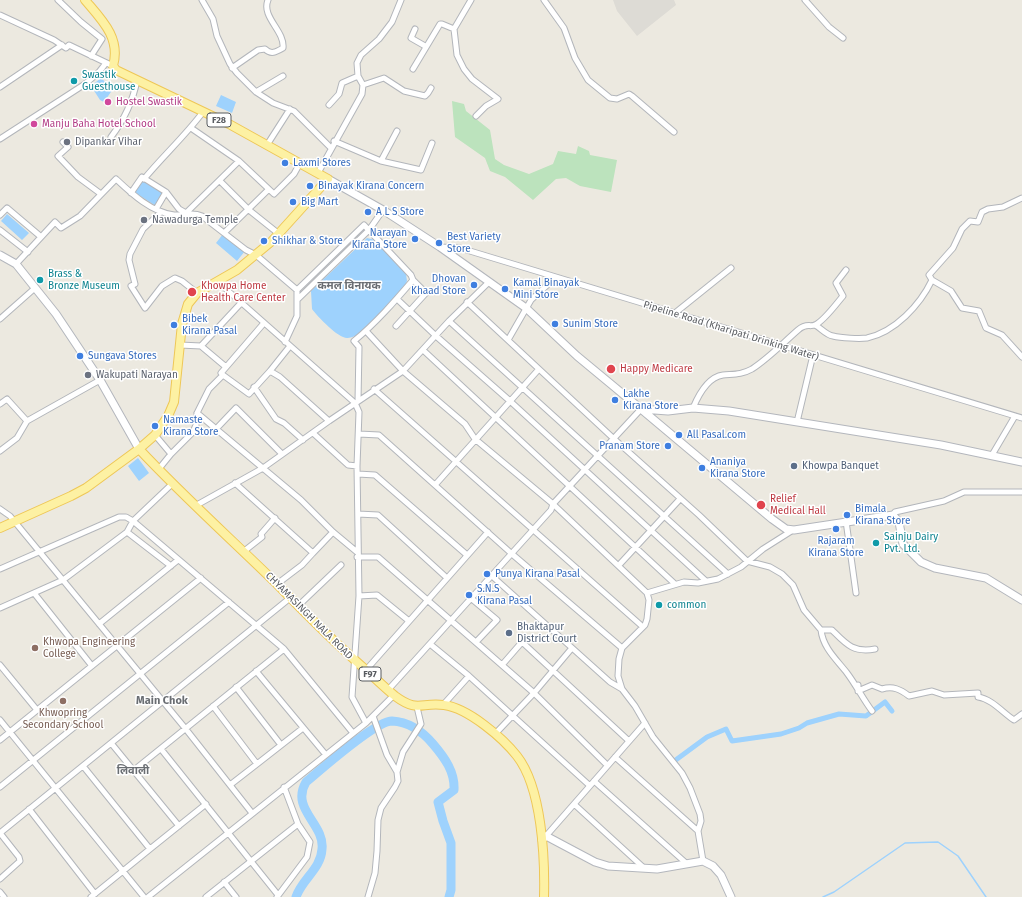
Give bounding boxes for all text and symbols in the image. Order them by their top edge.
place label: Swastik Guesthouse [82,69,135,92]
marker: Swastik Guesthouse [69,76,79,86]
place label: Hostel Swastik [116,96,182,108]
marker: Hostel Swastik [103,97,113,107]
road number: F28 [207,113,231,127]
place label: Manju Baha Hotel School [42,118,156,130]
marker: Manju Baha Hotel School [29,119,39,129]
place label: Dipankar Vihar [75,136,142,148]
marker: Dipankar Vihar [62,137,72,147]
place label: Laxmi Stores [293,157,351,169]
marker: Laxmi Stores [280,158,290,168]
place label: Binayak Kirana Concern [318,180,424,192]
marker: Binayak Kirana Concern [305,181,315,191]
place label: Big Mart [301,196,338,208]
marker: Big Mart [288,197,298,207]
place label: A L S Store [376,206,424,218]
marker: A L S Store [363,207,373,217]
place label: Nawadurga Temple [152,214,238,226]
marker: Nawadurga Temple [139,215,149,225]
place label: Narayan Kirana Store [352,227,407,250]
place label: Best Variety Store [447,231,501,254]
marker: Narayan Kirana Store [410,234,420,244]
place label: Shikhar & Store [272,235,343,247]
marker: Shikhar & Store [259,236,269,246]
marker: Best Variety Store [434,238,444,248]
place label: Brass & Bronze Museum [48,268,120,292]
place label: Dhovan Khaad Store [411,273,466,296]
marker: Brass & Bronze Museum [35,275,45,285]
place label: Kamal Binayak Mini Store [513,277,579,300]
district label: कमल विनायक [317,279,381,293]
place label: Khowpa Home Health Care Center [201,280,286,304]
marker: Dhovan Khaad Store [469,280,479,290]
marker: Kamal Binayak Mini Store [500,284,510,294]
marker: Khowpa Home Health Care Center [186,286,198,298]
street label: Pipeline Road (Kharipati Drinking Water) [642,299,820,363]
place label: Bibek Kirana Pasal [182,313,237,336]
place label: Sunim Store [563,318,618,330]
marker: Sunim Store [550,319,560,329]
marker: Bibek Kirana Pasal [169,320,179,330]
place label: Sungava Stores [88,350,157,362]
marker: Sungava Stores [75,351,85,361]
marker: Happy Medicare [605,363,617,375]
place label: Happy Medicare [620,363,693,375]
place label: Wakupati Narayan [96,369,178,381]
marker: Wakupati Narayan [83,370,93,380]
place label: Lakhe Kirana Store [623,388,678,412]
marker: Lakhe Kirana Store [610,395,620,405]
place label: Namaste Kirana Store [163,414,218,438]
marker: Namaste Kirana Store [150,421,160,431]
place label: All Pasal.com [687,429,746,441]
marker: All Pasal.com [674,430,684,440]
place label: Pranam Store [599,440,660,452]
marker: Pranam Store [663,441,673,451]
place label: Ananiya Kirana Store [710,456,765,480]
place label: Khowpa Banquet [802,460,879,472]
marker: Khowpa Banquet [789,461,799,471]
marker: Ananiya Kirana Store [697,463,707,473]
place label: Relief Medical Hall [770,493,826,516]
marker: Relief Medical Hall [755,499,767,511]
place label: Bimala Kirana Store [855,503,910,526]
marker: Bimala Kirana Store [842,510,852,520]
marker: Rajaram Kirana Store [831,524,841,534]
place label: Sainju Dairy Pvt. Ltd. [884,531,938,554]
place label: Rajaram Kirana Store [808,535,864,558]
marker: Sainju Dairy Pvt. Ltd. [871,538,881,548]
place label: Punya Kirana Pasal [495,568,580,580]
marker: Punya Kirana Pasal [482,569,492,579]
street label: CHYAMASINGH NALA ROAD [263,570,355,662]
place label: S.N.S Kirana Pasal [477,583,532,606]
marker: S.N.S Kirana Pasal [464,590,474,600]
place label: common [667,599,706,611]
marker: common [654,600,664,610]
place label: Bhaktapur District Court [517,621,577,644]
marker: Bhaktapur District Court [504,628,514,638]
place label: Khwopa Engineering College [43,636,135,660]
marker: Khwopa Engineering College [30,643,40,653]
road number: F97 [359,667,381,681]
district label: Main Chok [136,694,188,708]
marker: Khwopring Secondary School [58,696,68,706]
place label: Khwopring Secondary School [23,707,103,730]
district label: लिवाली [117,764,149,778]

